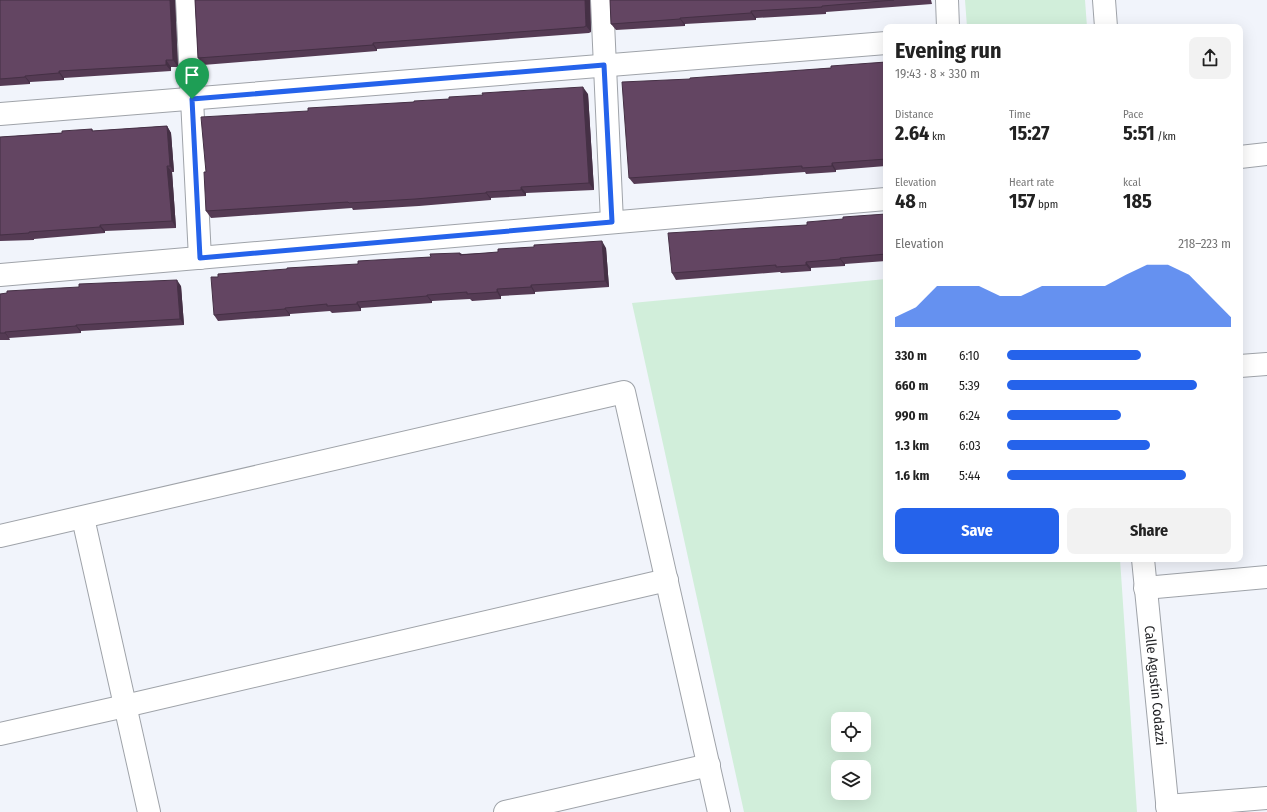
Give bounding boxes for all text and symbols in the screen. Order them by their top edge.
text: Evening run [895,37,1002,64]
button: share [1189,37,1231,79]
pin [175,58,209,99]
icon: arrive [181,64,203,86]
text: 19:43 · 8 × 330 m [895,66,980,81]
text: Distance [895,108,934,121]
text: Time [1009,108,1031,121]
text: Pace [1123,108,1144,121]
text: 2.64 [895,121,929,145]
text: 15:27 [1009,121,1050,145]
text: 5:51 [1123,121,1155,145]
text: km [929,130,946,143]
text: /km [1155,130,1176,143]
text: Elevation [895,176,936,189]
text: Heart rate [1009,176,1054,189]
text: kcal [1123,176,1141,189]
text: 48 [895,189,916,213]
text: 157 [1009,189,1035,213]
text: 185 [1123,189,1152,213]
text: m [916,198,927,211]
text: bpm [1035,198,1058,211]
text: Elevation [895,236,944,251]
text: 218–223 m [1178,236,1231,251]
text: 330 m [895,348,927,363]
text: 6:10 [959,348,980,363]
text: 660 m [895,378,928,393]
text: 5:39 [959,378,980,393]
text: 990 m [895,408,928,423]
text: 6:24 [959,408,980,423]
text: 1.3 km [895,438,929,453]
text: 6:03 [959,438,981,453]
text: 1.6 km [895,468,929,483]
text: 5:44 [959,468,980,483]
button: Save [895,508,1059,554]
button: Share [1067,508,1231,554]
street label: Calle Agustín Codazzi [1141,625,1169,746]
map controls [831,712,871,800]
button: locate [831,712,871,752]
button: layers [831,760,871,800]

